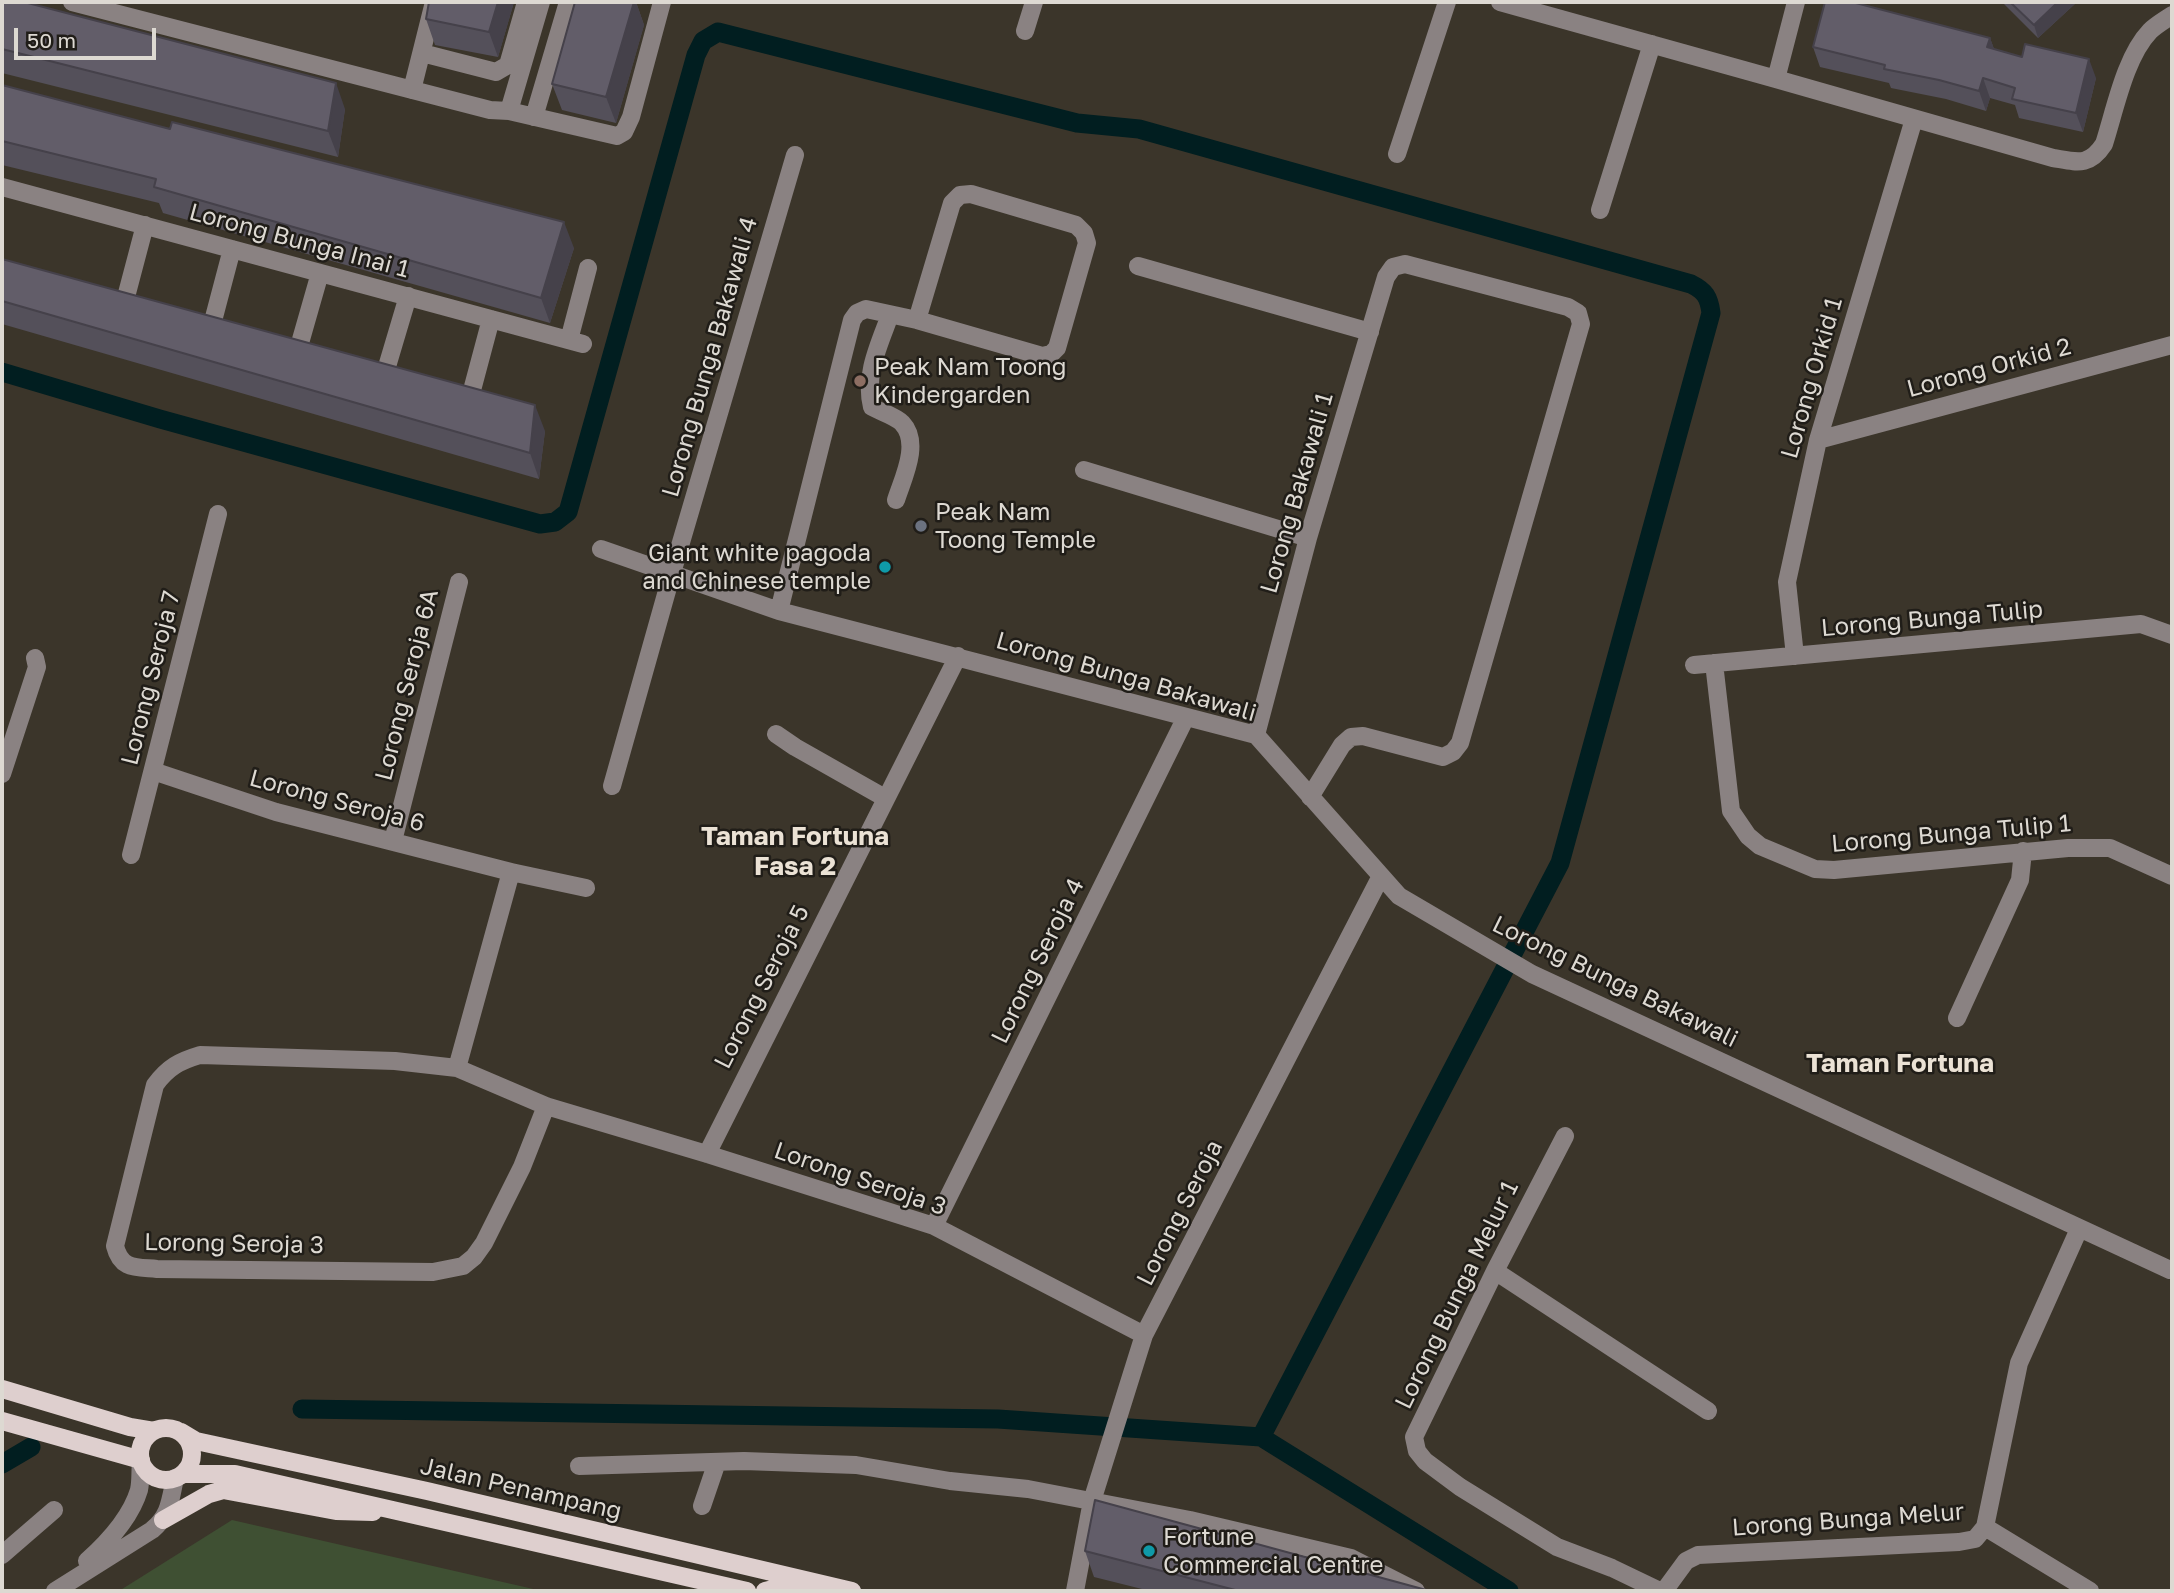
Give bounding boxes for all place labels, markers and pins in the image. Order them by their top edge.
place label: Peak Nam Toong Kindergarden [874,353,1067,409]
marker: Peak Nam Toong Kindergarden [852,373,868,389]
place label: Peak Nam Toong Temple [935,498,1096,554]
marker: Peak Nam Toong Temple [913,518,929,534]
place label: Giant white pagoda and Chinese temple [642,539,871,595]
marker: Giant white pagoda and Chinese temple [877,559,893,575]
place label: Fortune Commercial Centre [1163,1523,1383,1579]
marker: Fortune Commercial Centre [1141,1543,1157,1559]

